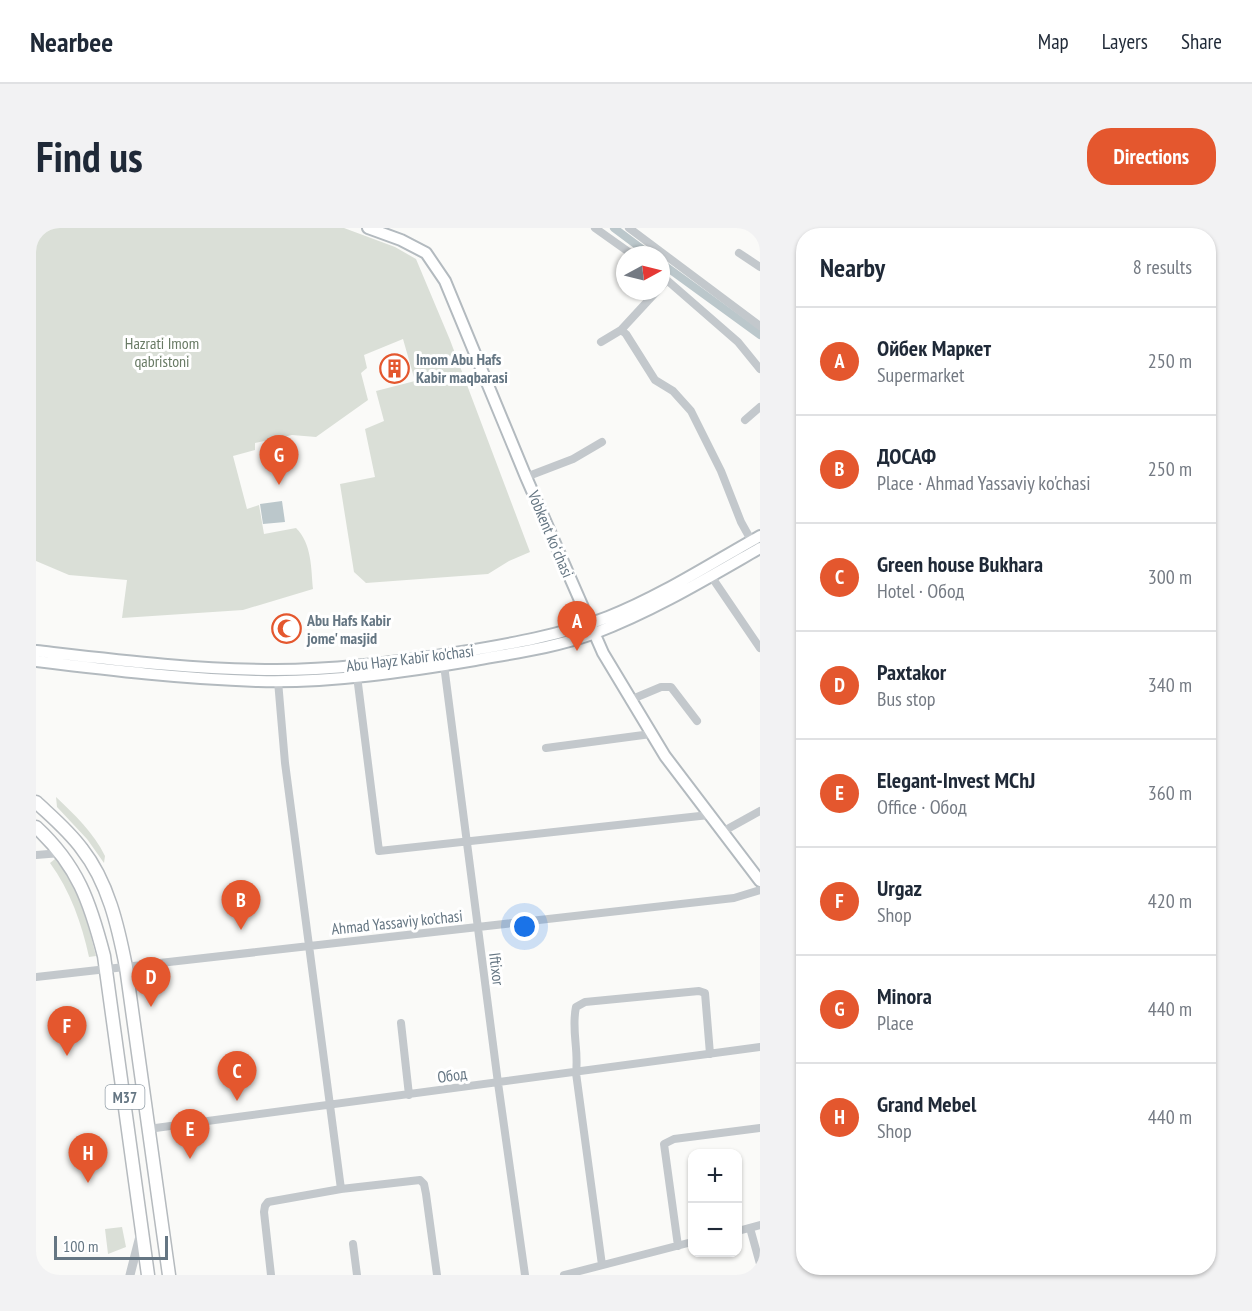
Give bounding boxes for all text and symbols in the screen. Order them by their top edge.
text: Nearbee [30,23,113,60]
text: Map [1038,28,1069,55]
text: Layers [1102,28,1148,55]
text: Share [1181,28,1222,55]
button: Directions [1087,128,1216,185]
text: Find us [36,129,143,184]
north arrow [616,246,670,300]
text: Nearby [820,251,885,284]
text: 8 results [1133,254,1192,280]
park label: Hazrati Imom qabristoni [125,333,199,371]
text: Ойбек Маркет [877,334,991,362]
text: A [834,348,845,374]
text: 250 m [1148,348,1192,374]
place label: Imom Abu Hafs Kabir maqbarasi [416,349,508,387]
building icon: Imom Abu Hafs Kabir maqbarasi [379,352,411,384]
text: Supermarket [877,362,965,388]
pin: G [260,436,298,485]
text: ДОСАФ [877,442,936,470]
text: B [835,456,844,482]
text: 250 m [1148,456,1192,482]
text: Place · Ahmad Yassaviy ko'chasi [877,470,1091,496]
street label: Vobkent koʻchasi [523,487,578,580]
text: Green house Bukhara [877,550,1043,578]
text: C [835,564,844,590]
text: 300 m [1148,564,1192,590]
text: Hotel · Обод [877,578,964,604]
pin: A [558,602,596,651]
place label: Abu Hafs Kabir jome' masjid [306,610,391,648]
mosque icon: Abu Hafs Kabir jome' masjid [270,613,302,645]
street label: Abu Hayz Kabir ko'chasi [345,640,475,676]
text: Paxtakor [877,658,946,686]
text: D [834,672,845,698]
text: 340 m [1148,672,1192,698]
text: Bus stop [877,686,936,712]
text: Elegant-Invest MChJ [877,766,1035,794]
text: E [835,780,844,806]
text: 360 m [1148,780,1192,806]
text: Office · Обод [877,794,967,820]
text: Urgaz [877,874,922,902]
pin: B [222,880,260,930]
text: F [835,888,844,914]
text: 420 m [1148,888,1192,914]
text: Shop [877,902,912,928]
street label: Ahmad Yassaviy ko'chasi [330,905,464,939]
your location [510,912,539,941]
street label: Iftixor [485,951,509,987]
pin: D [132,958,170,1007]
text: Minora [877,982,932,1010]
text: G [834,996,845,1022]
text: 440 m [1148,996,1192,1022]
pin: F [48,1006,87,1056]
text: Place [877,1010,914,1036]
pin: C [218,1052,256,1101]
street label: Обод [436,1063,468,1087]
road number: M37 [106,1085,145,1109]
text: Grand Mebel [877,1090,976,1118]
text: H [834,1104,845,1130]
text: 440 m [1148,1104,1192,1130]
pin: E [170,1110,210,1159]
text: Shop [877,1118,912,1144]
pin: H [68,1134,108,1183]
map controls [688,1149,742,1257]
button: + [688,1149,742,1203]
button: − [688,1203,742,1257]
scale bar [54,1233,168,1260]
text: 100 m [63,1236,98,1256]

